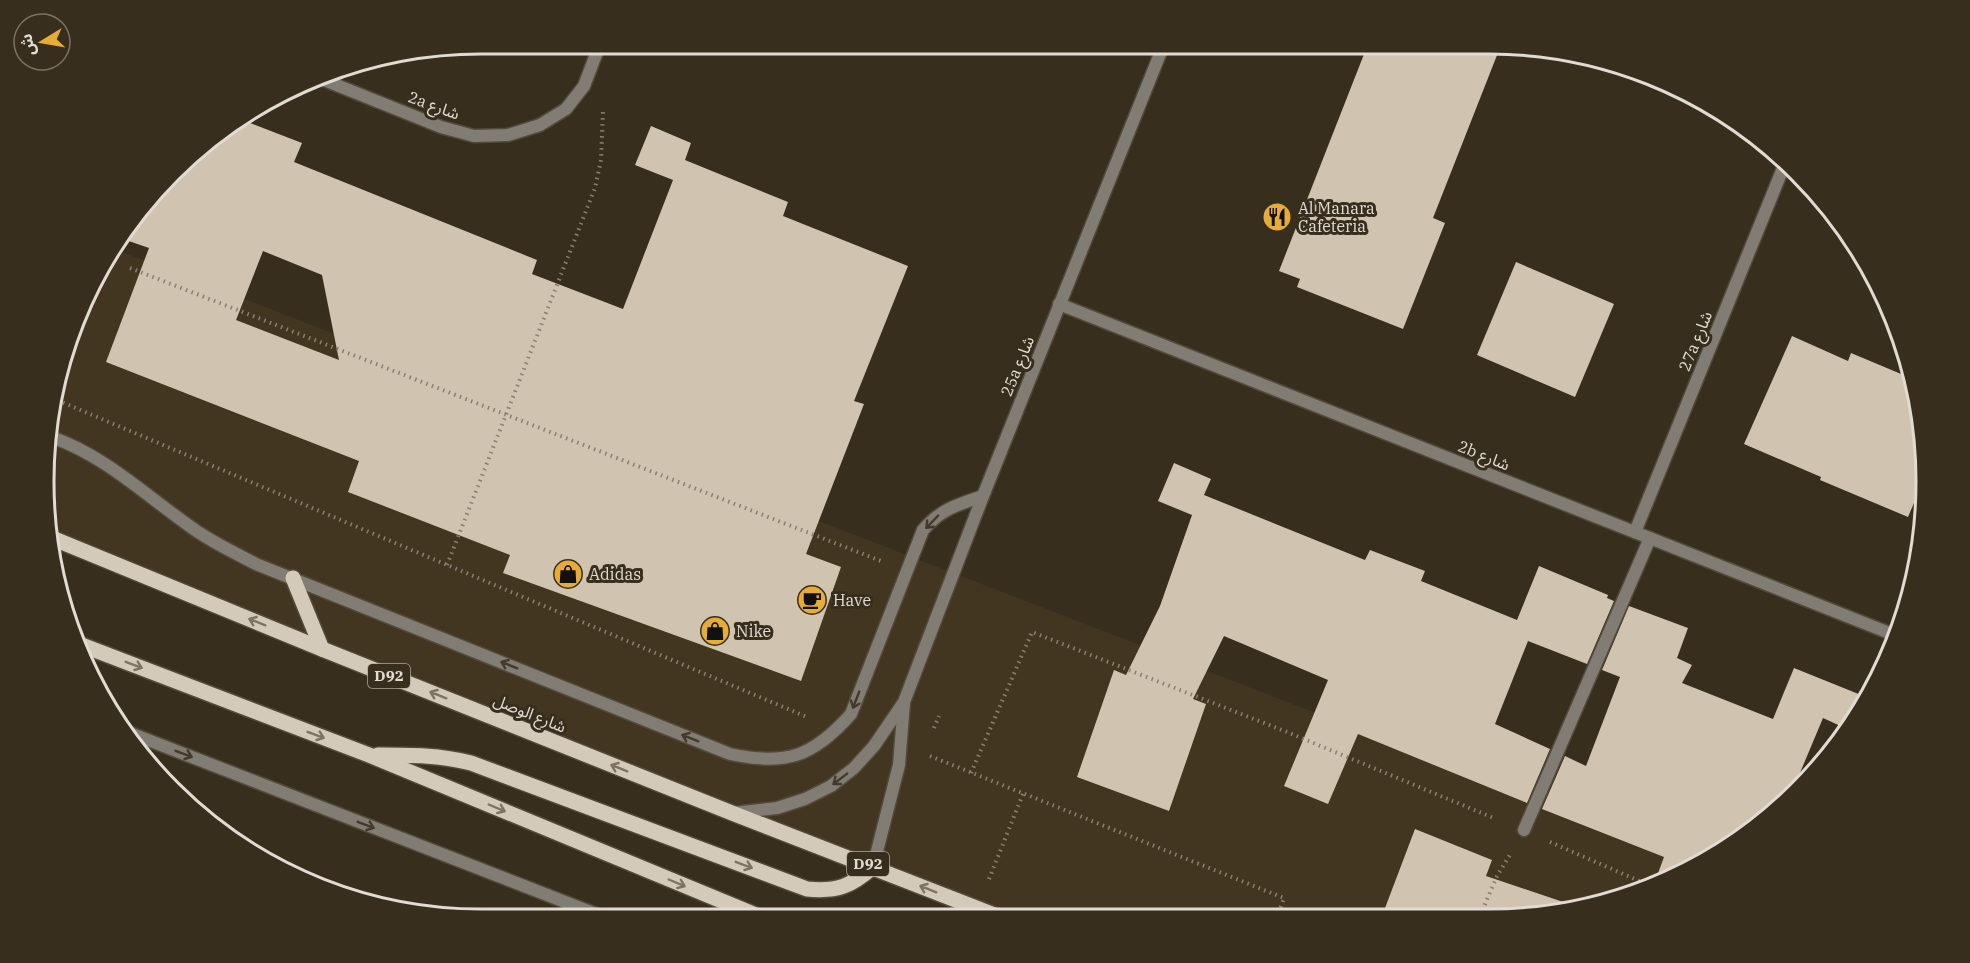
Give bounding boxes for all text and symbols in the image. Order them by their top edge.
north arrow [12,12,72,72]
text: ش [15,32,39,58]
street label: 2a شارع [405,86,462,126]
place label: Al Manara Cafeteria [1298,198,1375,236]
restaurant icon: Al Manara Cafeteria [1261,201,1293,233]
street label: 27a شارع [1674,308,1719,375]
street label: 25a شارع [996,333,1041,400]
street label: 2b شارع [1454,436,1513,477]
one-way arrow [924,514,939,529]
shop icon: Adidas [552,558,584,590]
place label: Adidas [589,564,641,584]
cafe icon: Have [796,584,828,616]
place label: Have [833,590,871,610]
shop icon: Nike [699,615,731,647]
one-way arrow [249,616,267,627]
place label: Nike [736,621,771,641]
one-way arrow [500,659,518,670]
one-way arrow [124,660,143,671]
road number: D92 [368,664,410,688]
one-way arrow [430,689,448,700]
street label: شارع الوصل [490,689,569,739]
one-way arrow [849,691,860,709]
one-way arrow [306,730,325,741]
one-way arrow [681,732,699,743]
one-way arrow [175,749,193,760]
one-way arrow [611,762,629,773]
one-way arrow [832,772,848,785]
one-way arrow [487,803,505,814]
one-way arrow [356,820,375,831]
road number: D92 [847,852,889,876]
one-way arrow [734,860,753,871]
one-way arrow [667,878,685,889]
one-way arrow [919,883,938,894]

